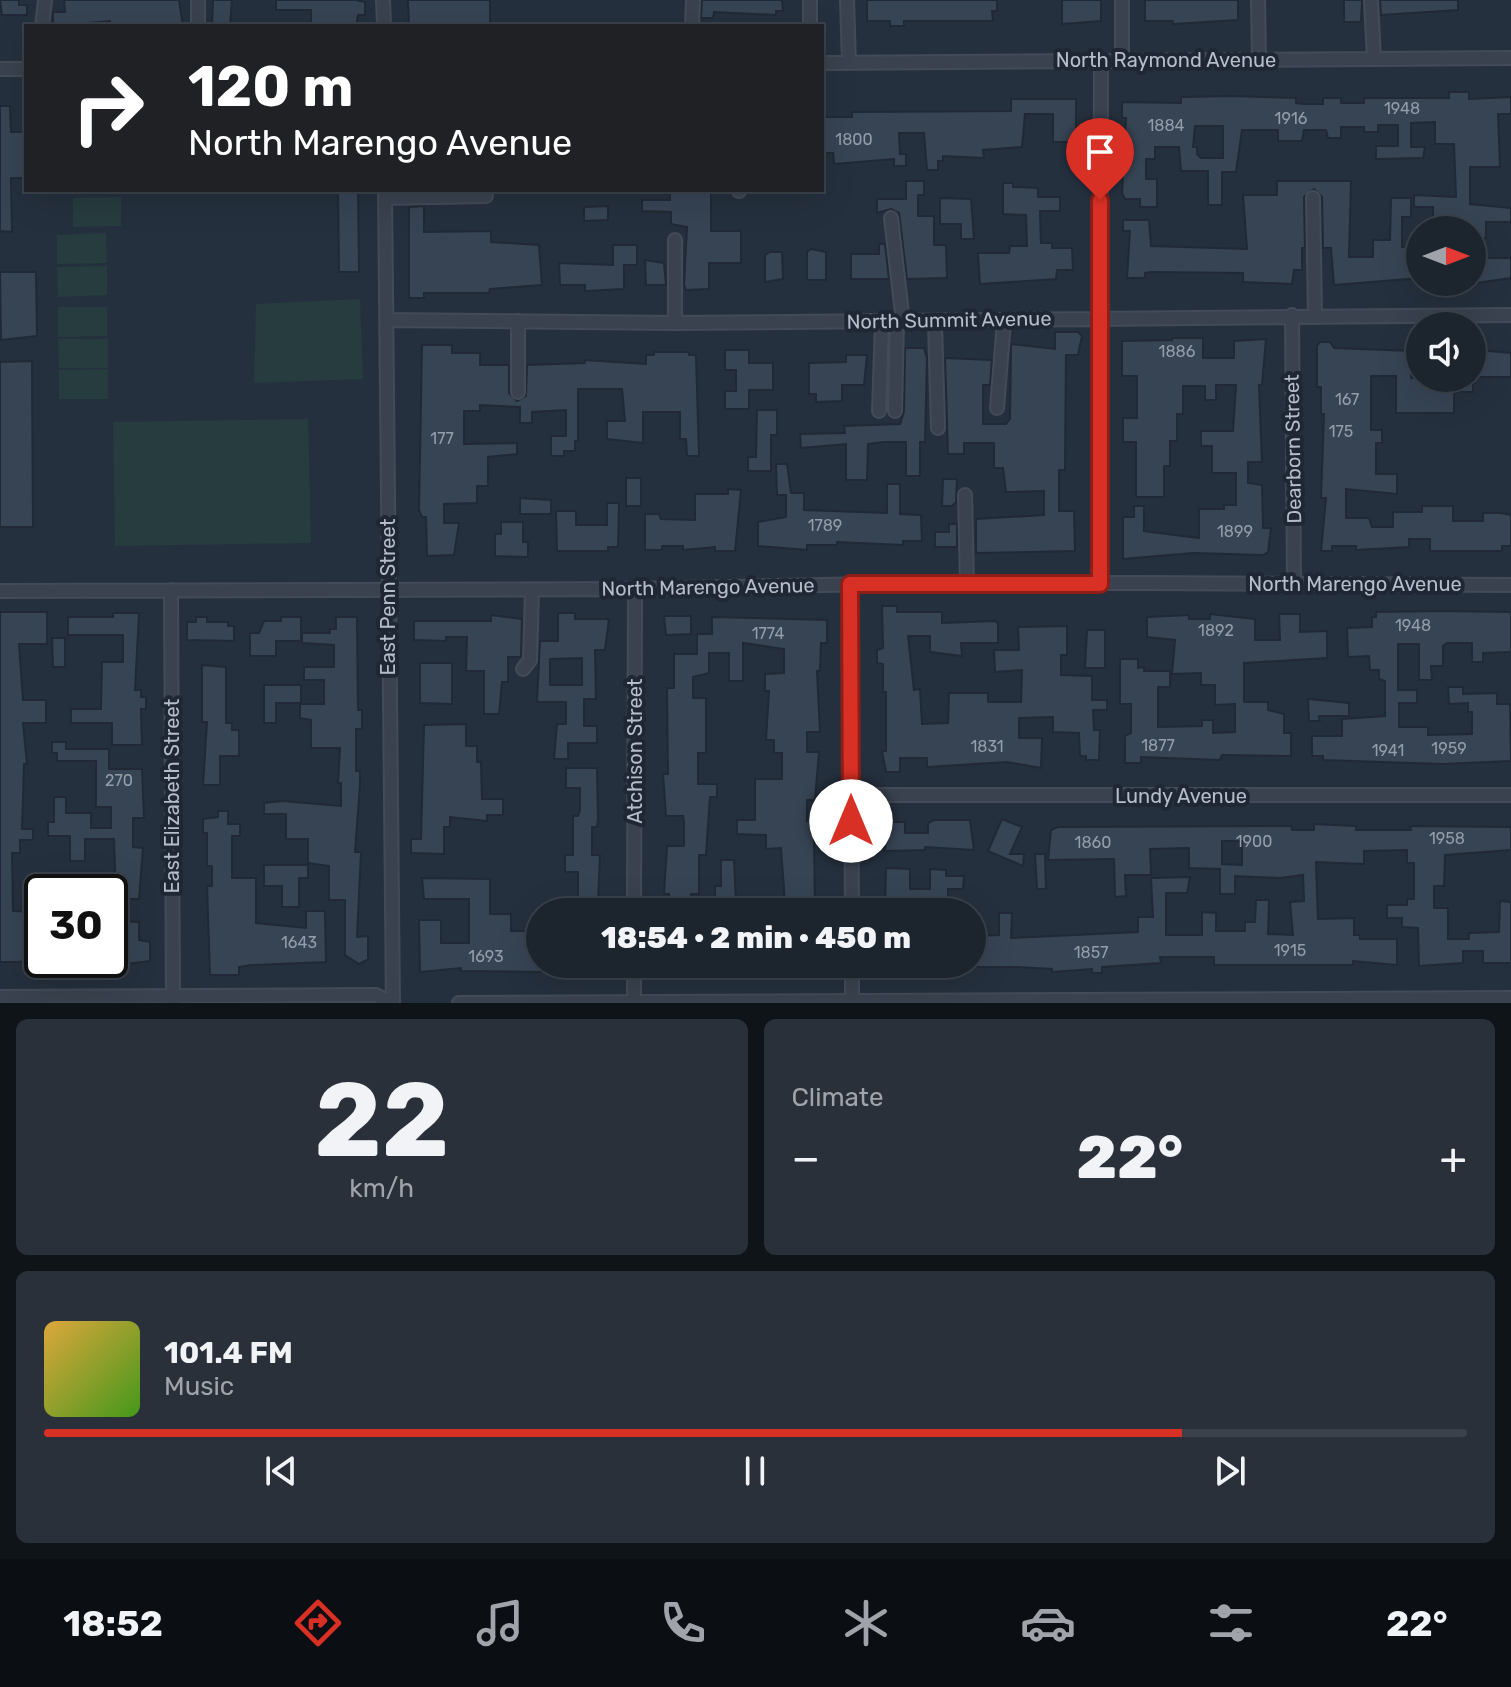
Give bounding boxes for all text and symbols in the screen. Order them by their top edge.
street label: North Raymond Avenue [1056,48,1276,72]
text: 120 m [188,54,354,120]
icon: right [56,56,160,160]
house number: 1948 [1384,99,1420,118]
house number: 1916 [1275,109,1308,128]
house number: 1884 [1147,116,1185,135]
pin [1066,118,1134,200]
text: North Marengo Avenue [188,121,572,164]
house number: 1800 [835,130,873,149]
icon: arrive [1078,130,1122,174]
north arrow [1406,216,1486,296]
map controls [1406,216,1486,392]
street label: North Summit Avenue [846,306,1052,334]
button: sound [1406,312,1486,392]
house number: 1886 [1159,342,1196,361]
street label: Dearborn Street [1280,374,1306,524]
house number: 167 [1335,390,1359,409]
house number: 175 [1329,422,1353,441]
house number: 177 [430,429,454,448]
house number: 1789 [808,516,842,535]
street label: East Penn Street [376,518,400,675]
house number: 1899 [1217,522,1253,541]
street label: North Marengo Avenue [1248,572,1462,596]
street label: North Marengo Avenue [601,573,815,601]
house number: 1948 [1395,616,1431,635]
house number: 1892 [1198,621,1234,640]
house number: 1774 [752,624,784,643]
street label: Atchison Street [623,678,647,824]
street label: East Elizabeth Street [160,698,184,893]
house number: 1877 [1141,736,1175,755]
house number: 1831 [970,737,1004,756]
house number: 1959 [1431,739,1467,758]
house number: 1941 [1372,741,1404,760]
house number: 270 [105,771,133,790]
position arrow [809,779,893,863]
street label: Lundy Avenue [1115,784,1247,808]
house number: 1958 [1429,829,1465,848]
house number: 1900 [1236,832,1272,851]
house number: 1860 [1075,833,1111,852]
speed limit sign: 30 [24,874,128,978]
text: 18:54 · 2 min · 450 m [601,920,911,956]
house number: 1643 [281,933,317,952]
house number: 1915 [1274,941,1306,960]
house number: 1857 [1074,943,1108,962]
house number: 1693 [468,947,504,966]
text: 22 [314,1059,449,1182]
text: Climate [792,1082,884,1113]
text: 22° [1077,1122,1183,1193]
text: − [792,1132,820,1184]
text: + [1440,1132,1467,1184]
text: km/h [349,1173,414,1204]
text: 101.4 FM [164,1335,293,1371]
text: Music [164,1371,234,1402]
icon: previous [259,1449,303,1493]
icon: pause [733,1449,777,1493]
icon: next [1208,1449,1252,1493]
icon: directions [290,1595,346,1651]
icon: music [472,1595,528,1651]
icon: phone [655,1595,711,1651]
icon: climate [838,1595,894,1651]
icon: car [1020,1595,1076,1651]
icon: filters [1203,1595,1259,1651]
text: 18:52 [63,1602,163,1645]
text: 22° [1386,1602,1448,1645]

